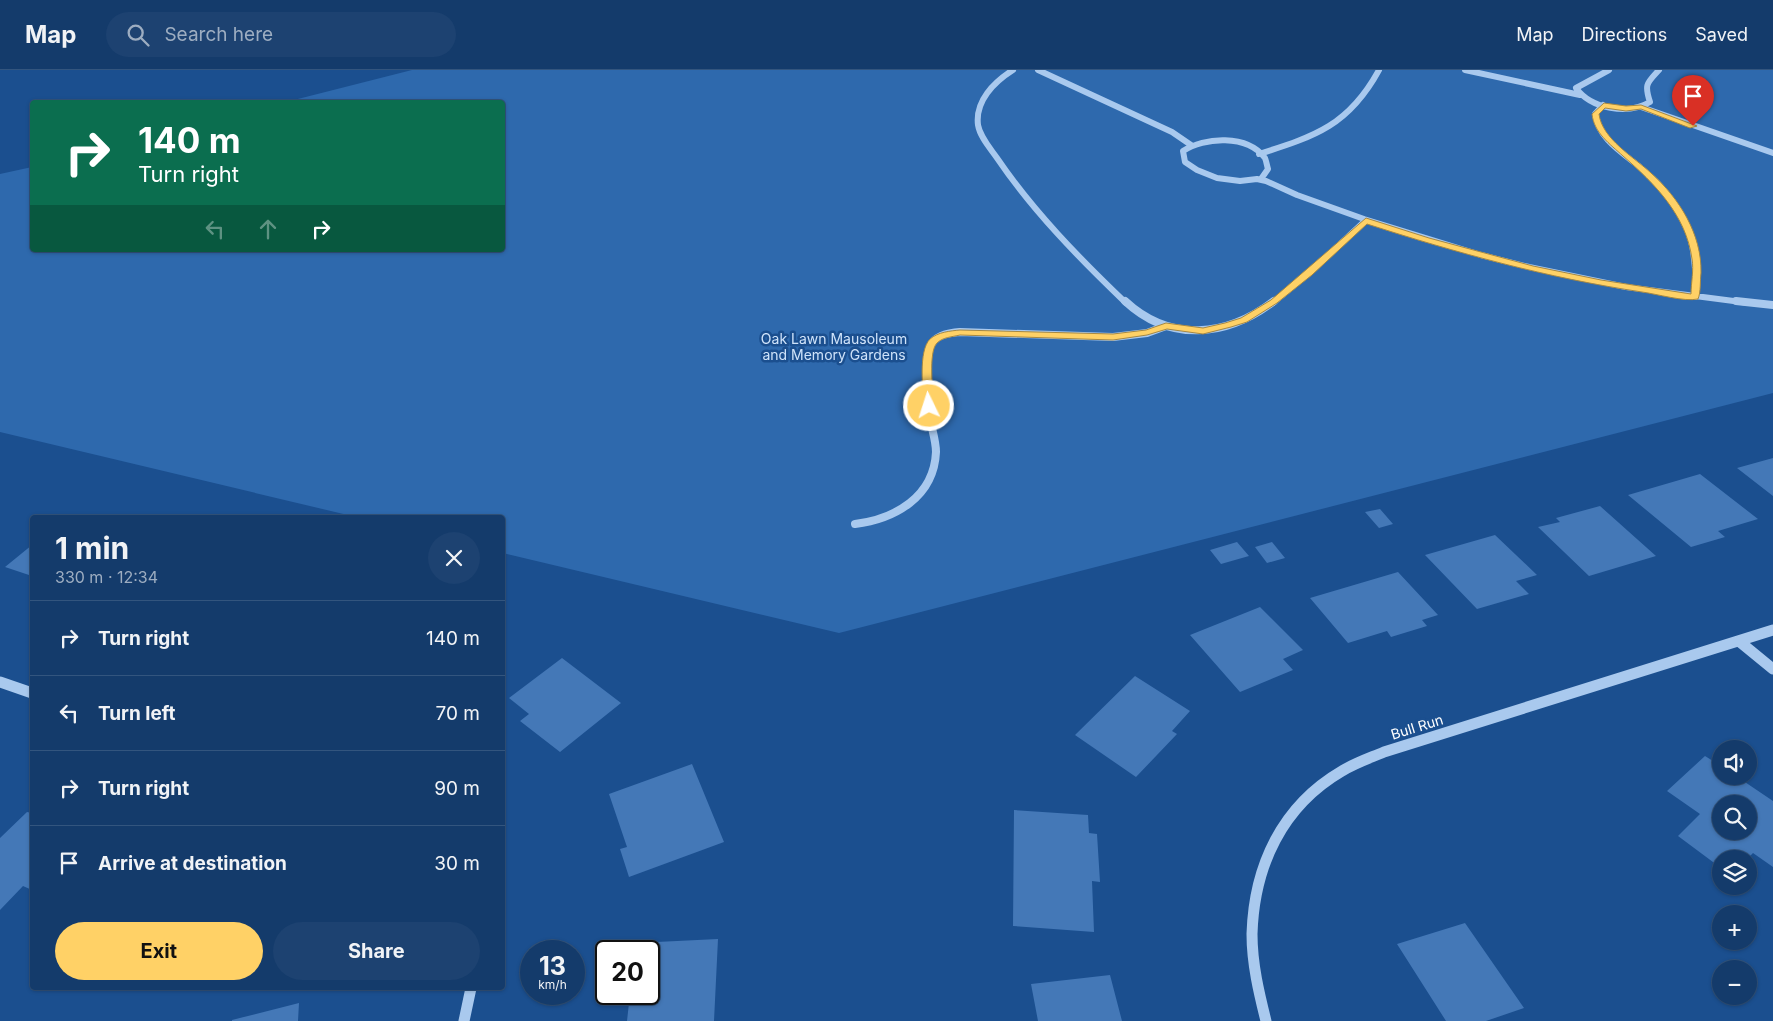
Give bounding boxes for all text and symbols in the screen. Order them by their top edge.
search box [106,12,456,57]
text: Map [25,20,76,49]
icon: search [124,21,152,49]
text: Search here [164,23,273,46]
text: Map [1516,24,1554,45]
text: Directions [1582,24,1667,45]
text: Saved [1695,24,1748,45]
pin [1672,75,1714,126]
icon: arrive [1679,82,1707,110]
text: 140 m [138,119,241,161]
icon: right [55,120,120,185]
text: Turn right [138,161,239,187]
icon: left [201,215,229,243]
icon: ahead [254,215,282,243]
icon: right [307,215,335,243]
park label: Oak Lawn Mausoleum and Memory Gardens [761,330,907,363]
position arrow [902,379,954,431]
text: 1 min [55,530,129,566]
button: close [428,532,480,584]
text: 330 m · 12:34 [55,567,158,587]
icon: right [55,624,83,652]
text: Turn right [98,627,189,650]
text: 140 m [426,627,480,650]
icon: left [55,699,83,727]
text: Turn left [98,702,176,725]
text: 70 m [436,702,480,725]
street label: Bull Run [1389,711,1445,743]
map controls [1712,740,1757,1005]
button: sound [1712,740,1757,785]
icon: right [55,774,83,802]
text: Turn right [98,777,189,800]
text: 90 m [434,777,480,800]
button: search [1712,795,1757,840]
icon: arrive [55,849,83,877]
button: layers [1712,850,1757,895]
text: Arrive at destination [98,852,287,875]
text: 30 m [434,852,480,875]
button: + [1712,905,1757,950]
button: Exit [55,922,263,980]
button: Share [273,922,480,980]
speed limit sign: 20 [595,940,660,1005]
text: 13 [539,951,566,981]
button: − [1712,960,1757,1005]
text: km/h [538,977,567,992]

